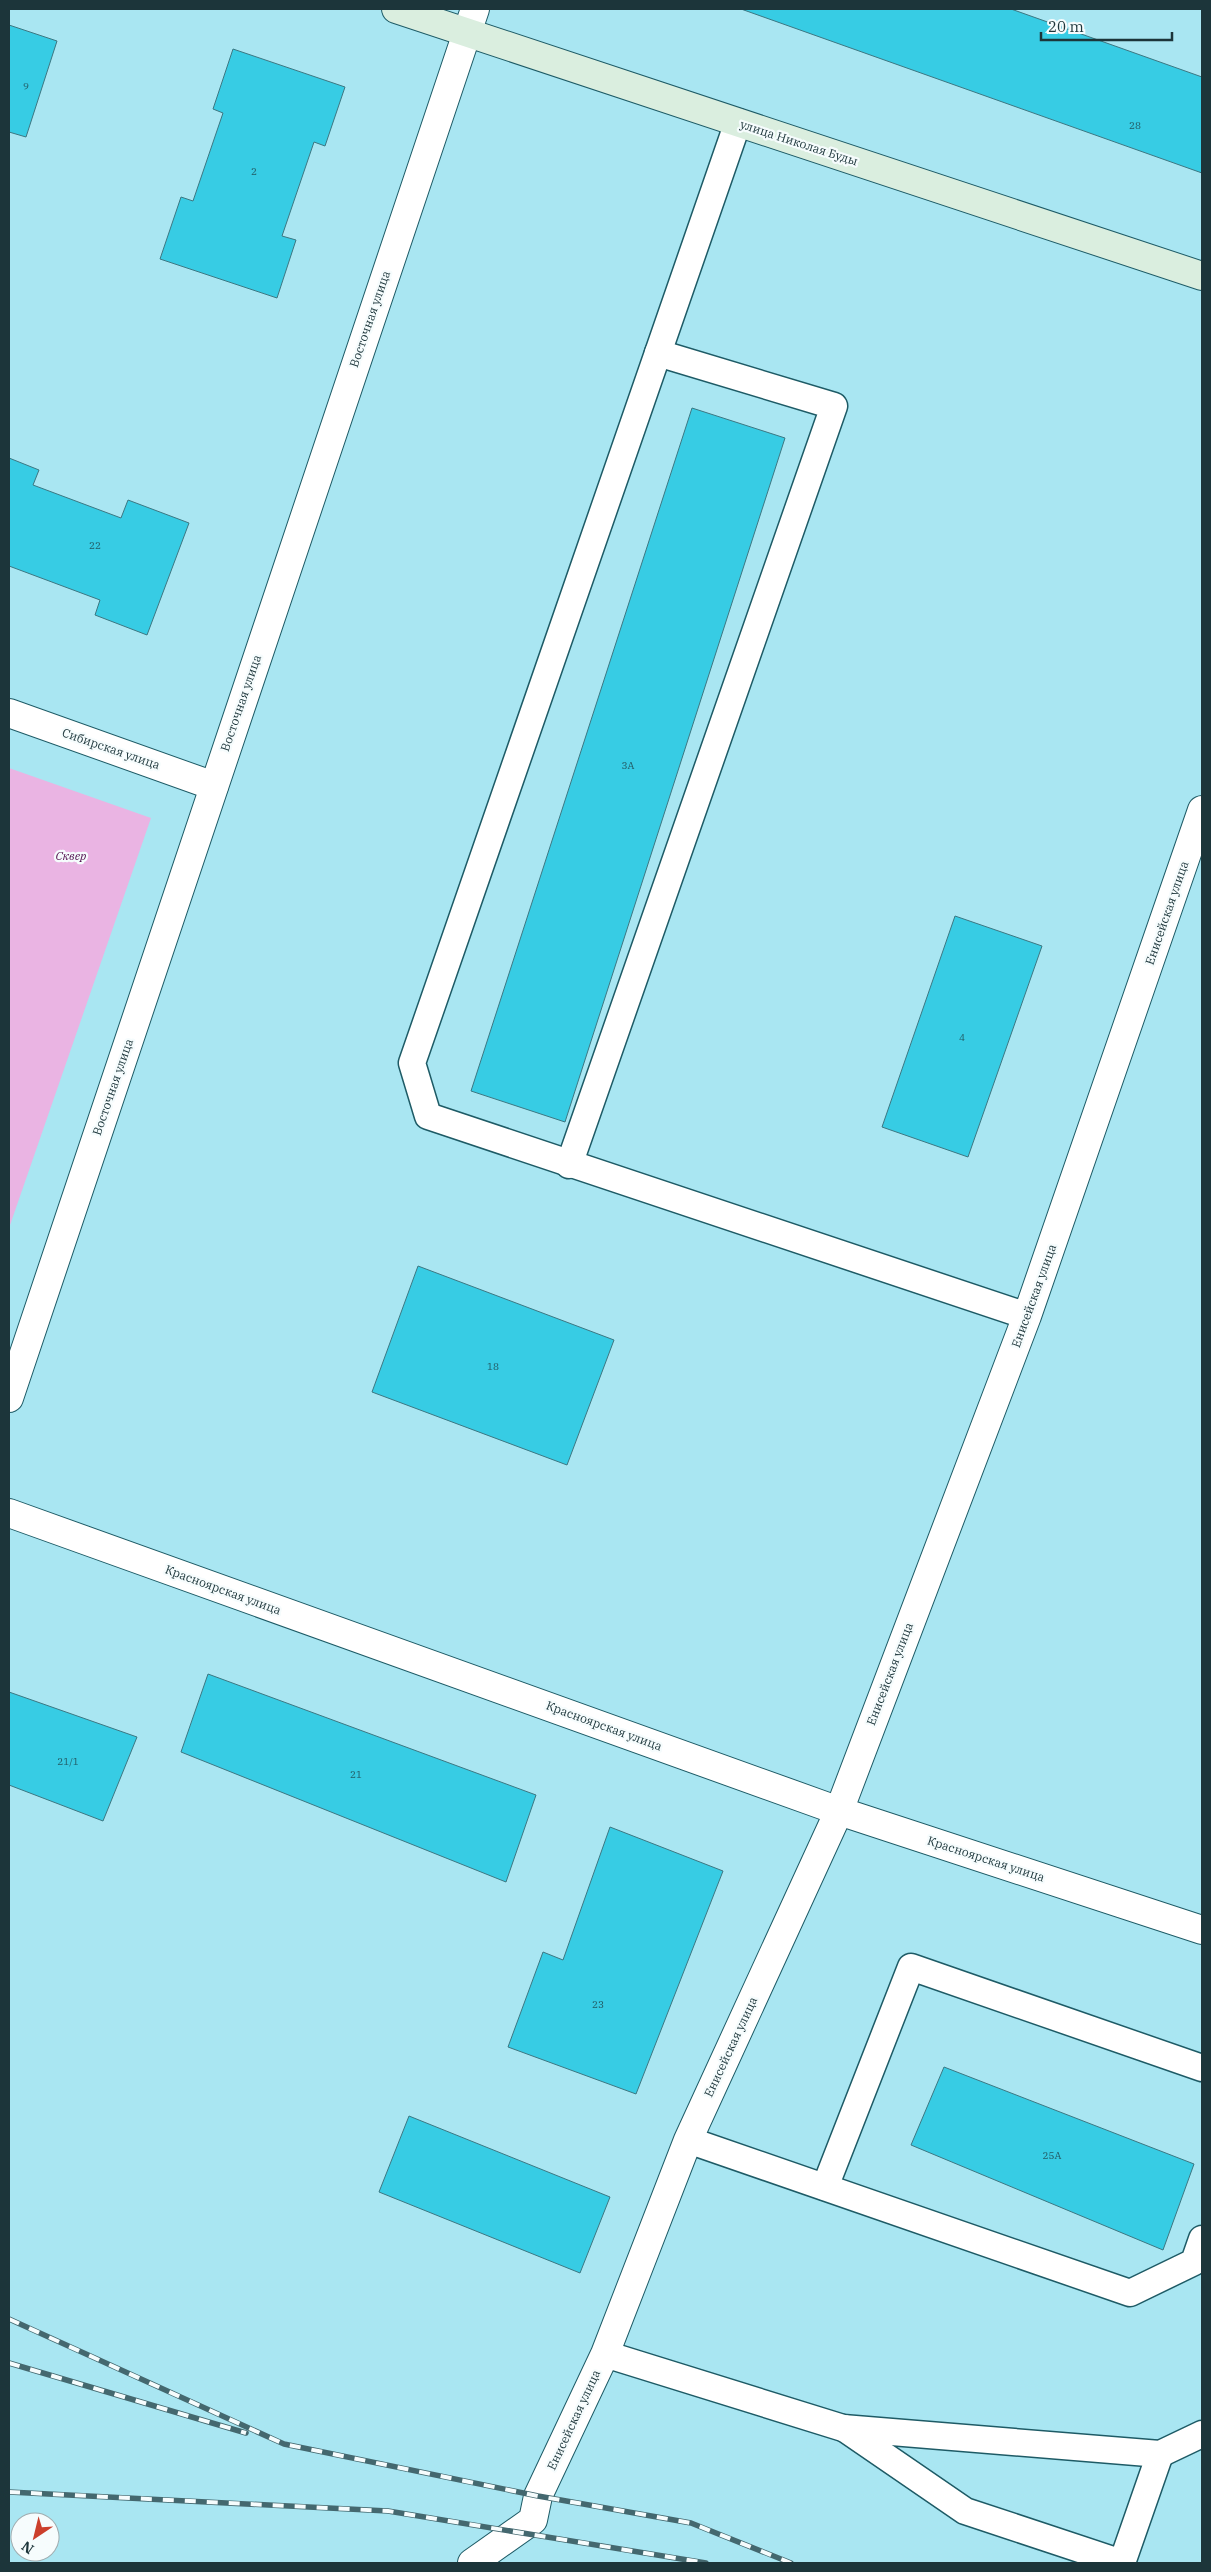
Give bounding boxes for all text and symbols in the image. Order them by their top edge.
scale bar [1041,10,1172,42]
text: 20 m [1048,17,1084,36]
house number: 9 [23,80,29,93]
street label: улица Николая Буды [738,116,860,169]
house number: 28 [1129,119,1141,132]
house number: 2 [251,165,257,178]
street label: Восточная улица [346,268,393,369]
house number: 22 [89,539,101,552]
street label: Восточная улица [217,652,264,753]
street label: Сибирская улица [60,725,163,772]
house number: 3А [622,759,635,772]
park label: Сквер [56,848,86,863]
street label: Енисейская улица [1142,858,1191,967]
house number: 4 [959,1031,965,1044]
street label: Восточная улица [89,1036,136,1137]
street label: Енисейская улица [1008,1242,1059,1350]
house number: 18 [487,1360,499,1373]
street label: Красноярская улица [163,1562,284,1618]
street label: Енисейская улица [863,1620,916,1727]
street label: Красноярская улица [544,1698,665,1754]
house number: 21/1 [57,1755,79,1768]
house number: 21 [350,1768,362,1781]
street label: Красноярская улица [926,1832,1047,1885]
street label: Енисейская улица [701,1994,761,2099]
house number: 23 [592,1998,604,2011]
house number: 25А [1043,2149,1062,2162]
street label: Енисейская улица [544,2367,604,2472]
north arrow [10,2512,60,2562]
text: N [18,2537,37,2558]

